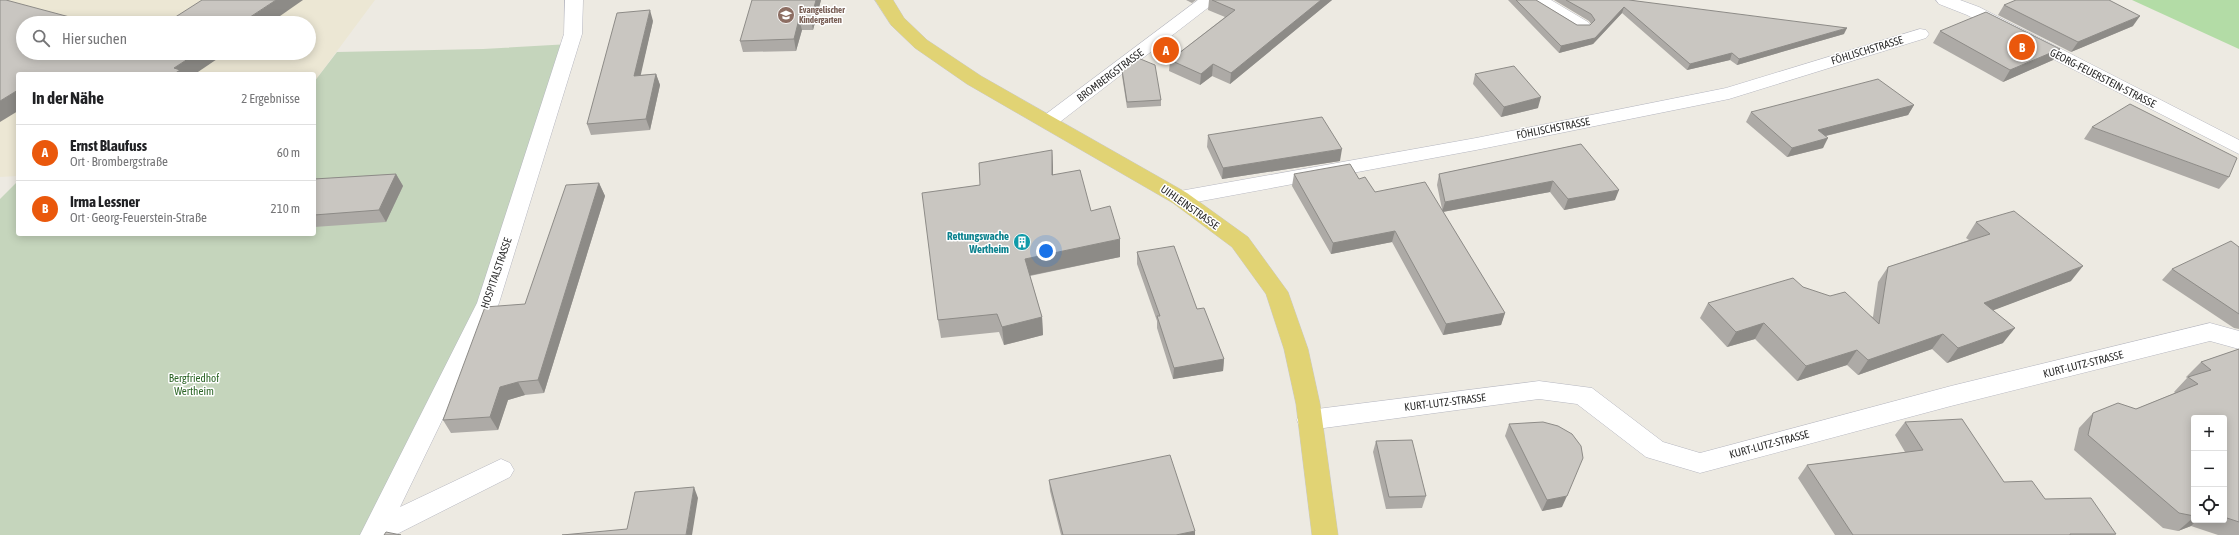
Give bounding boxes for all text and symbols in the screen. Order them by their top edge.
school or university icon: Evangelischer Kindergarten [776,5,796,25]
place label: Evangelischer Kindergarten [799,5,845,25]
search box [16,16,316,60]
icon: search [30,27,52,49]
text: Hier suchen [62,30,127,47]
pin: B [2009,32,2035,62]
street label: FÖHLISCHSTRASSE [1830,33,1905,67]
pin: A [1153,35,1179,65]
street label: BROMBERGSTRASSE [1075,46,1146,104]
street label: GEORG-FEUERSTEIN-STRASSE [2048,46,2158,110]
text: In der Nähe [32,88,104,108]
text: 2 Ergebnisse [241,91,300,106]
street label: FÖHLISCHSTRASSE [1515,115,1591,141]
text: Ernst Blaufuss [70,137,147,154]
text: A [42,145,48,160]
text: 60 m [277,145,300,160]
text: Ort · Brombergstraße [70,154,168,169]
street label: UIHLEINSTRASSE [1159,183,1222,232]
text: Irma Lessner [70,193,140,210]
text: B [42,201,48,216]
text: 210 m [271,201,300,216]
text: Ort · Georg-Feuerstein-Straße [70,210,207,225]
place label: Rettungswache Wertheim [947,230,1009,255]
building icon: Rettungswache Wertheim [1012,232,1032,252]
street label: HOSPITALSTRASSE [478,236,514,310]
your location [1036,241,1056,261]
street label: KURT-LUTZ-STRASSE [2042,348,2125,380]
park label: Bergfriedhof Wertheim [169,372,219,397]
street label: KURT-LUTZ-STRASSE [1404,391,1487,413]
map controls [2191,415,2227,523]
button: + [2191,415,2227,451]
street label: KURT-LUTZ-STRASSE [1728,428,1810,460]
button: − [2191,451,2227,487]
button: locate [2191,487,2227,523]

